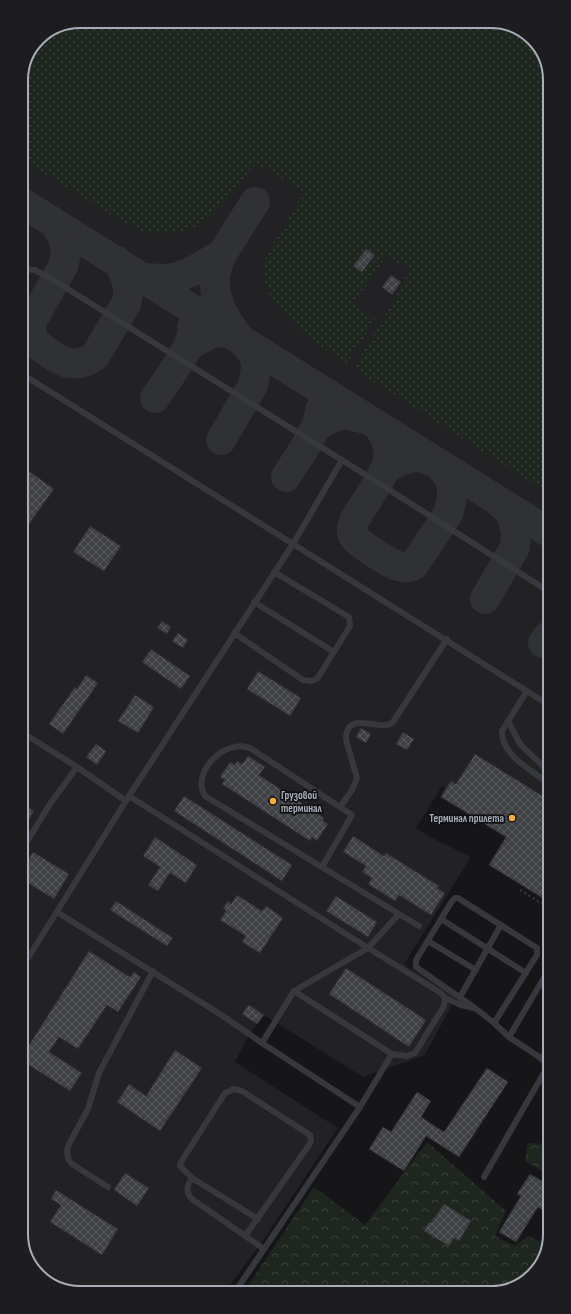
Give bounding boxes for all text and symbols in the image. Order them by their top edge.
place label: Грузовой терминал [281,789,323,815]
marker: Грузовой терминал [268,796,278,806]
place label: Терминал прилета [429,812,505,825]
marker: Терминал прилета [507,813,517,823]

